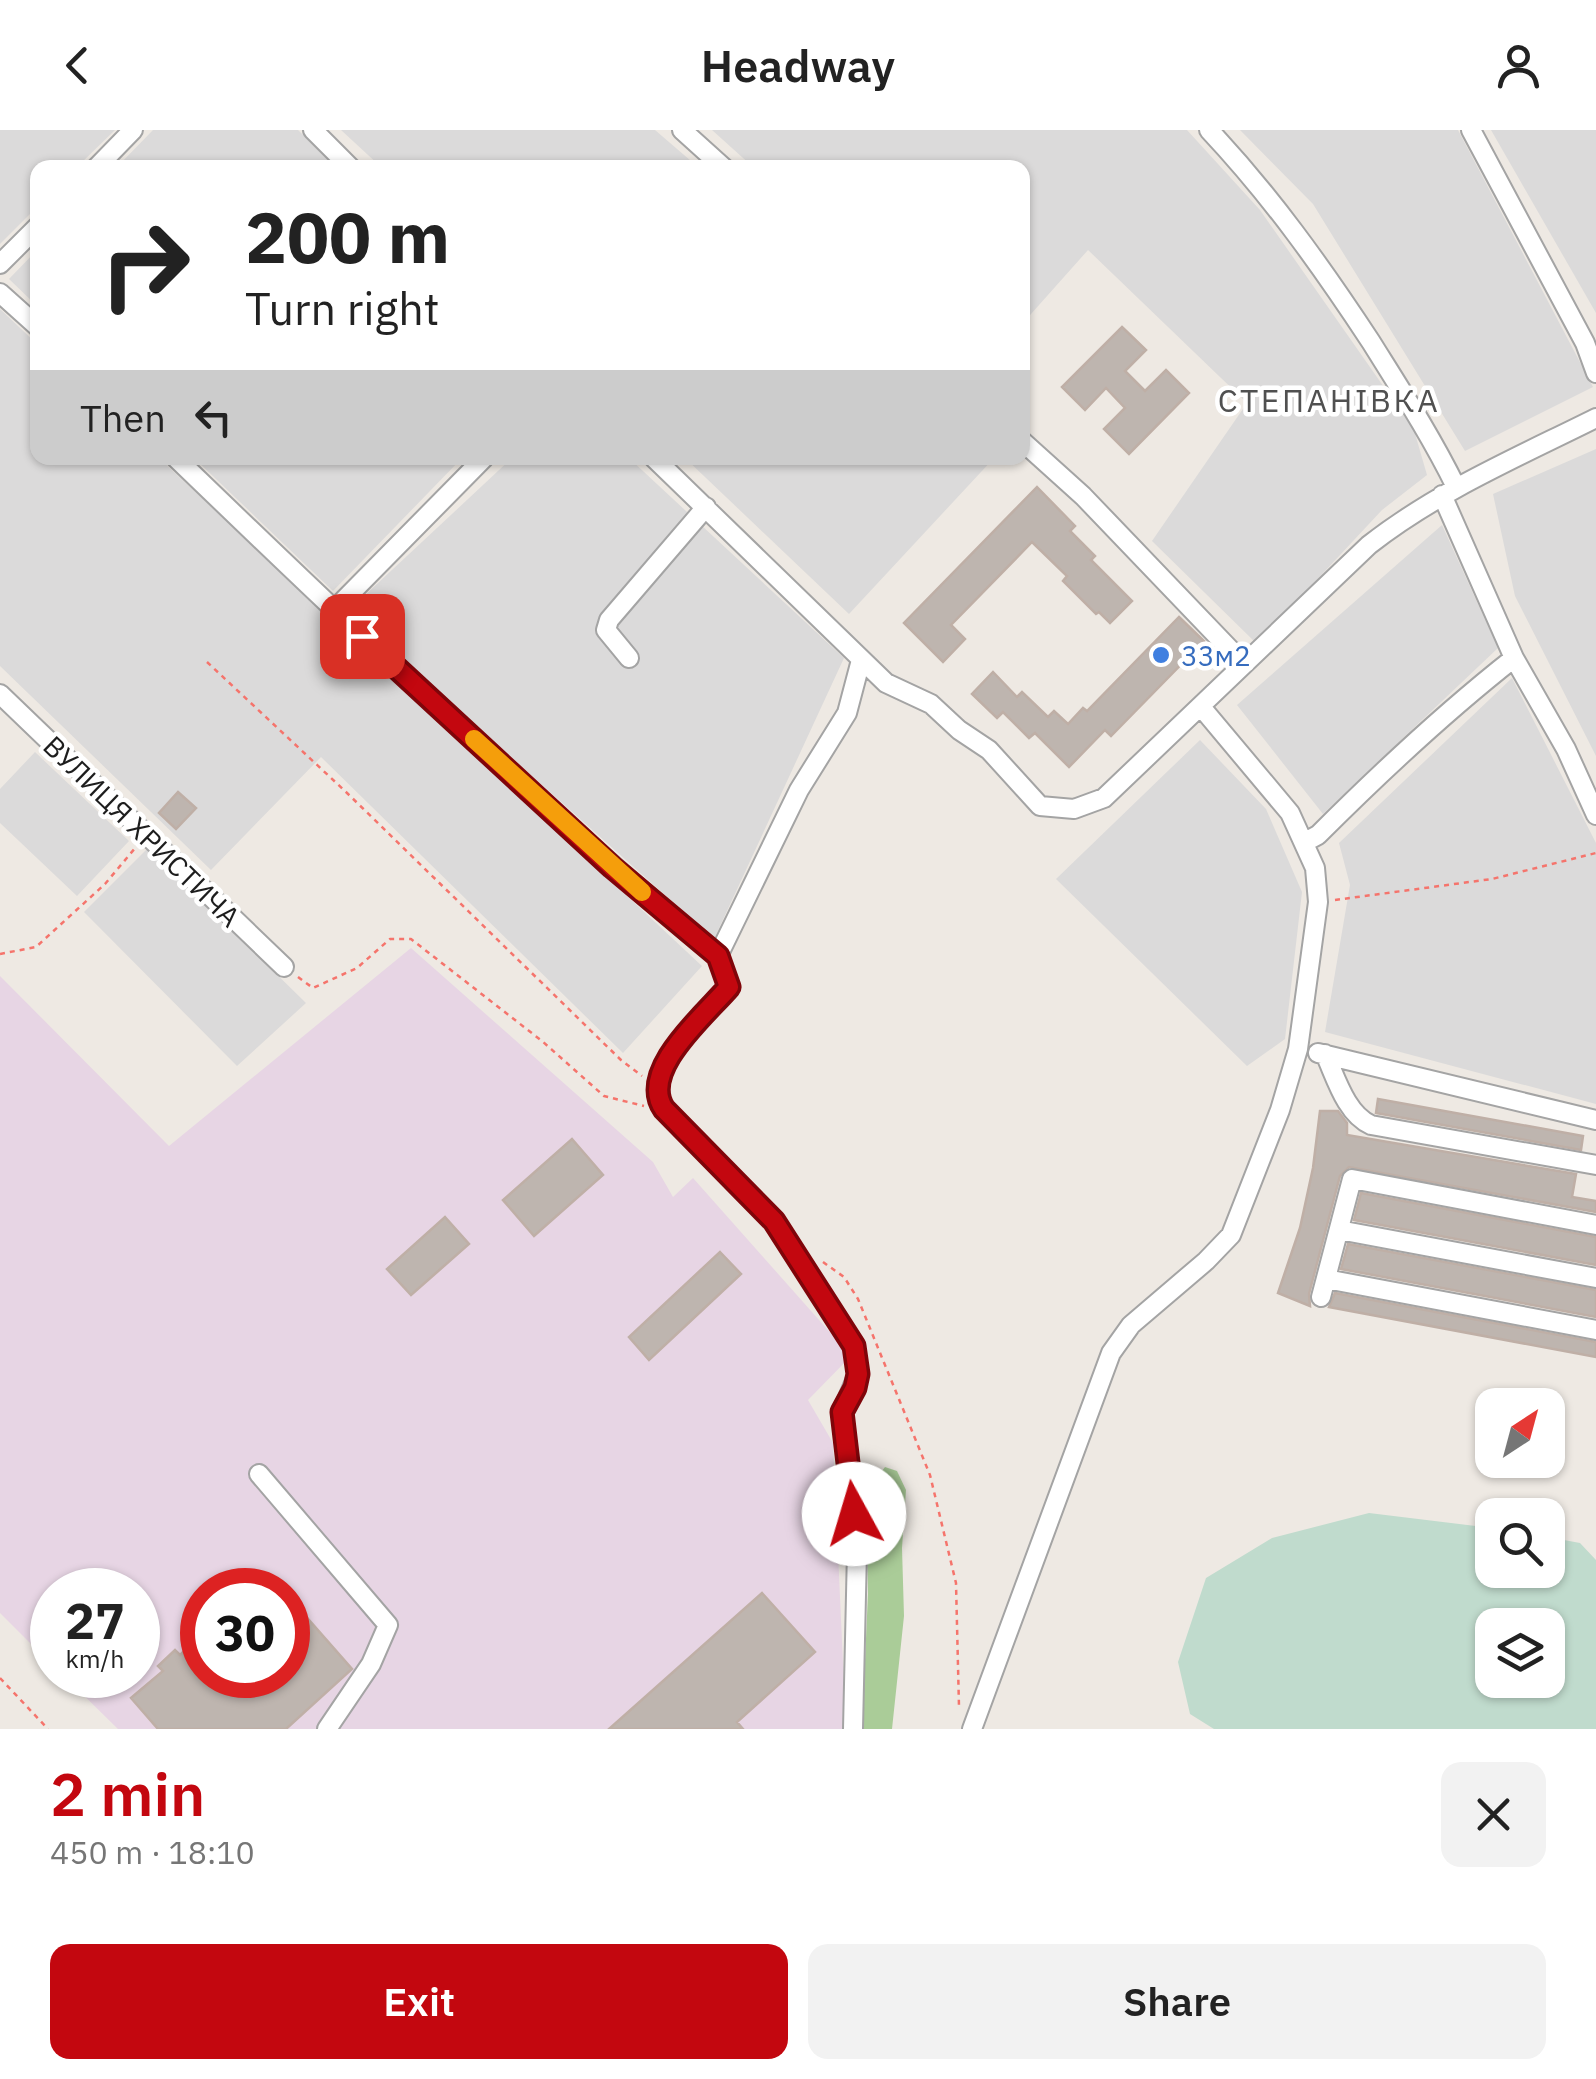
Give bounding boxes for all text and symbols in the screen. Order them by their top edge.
text: Headway [701,36,895,94]
icon: back [50,38,105,93]
icon: person [1491,38,1546,93]
text: 200 m [245,191,450,282]
icon: right [80,200,210,330]
text: Turn right [245,279,440,337]
district label: СТЕПАНІВКА [1218,379,1440,421]
icon: left [186,390,241,445]
text: Then [80,393,166,442]
pin [320,594,405,679]
icon: arrive [335,609,390,664]
place label: 33м2 [1181,637,1251,674]
marker: 33м2 [1150,644,1172,666]
street label: ВУЛИЦЯ ХРИСТИЧА [36,727,248,935]
north arrow [1475,1388,1565,1478]
map controls [1475,1388,1565,1698]
position arrow [802,1462,906,1566]
button: search [1475,1498,1565,1588]
speed limit sign: 30 [180,1568,310,1698]
text: 27 [65,1588,125,1653]
button: layers [1475,1608,1565,1698]
text: km/h [66,1642,124,1675]
text: 2 min [50,1754,205,1833]
button: close [1441,1762,1546,1867]
text: 450 m · 18:10 [50,1831,255,1873]
button: Exit [50,1944,788,2059]
button: Share [808,1944,1546,2059]

